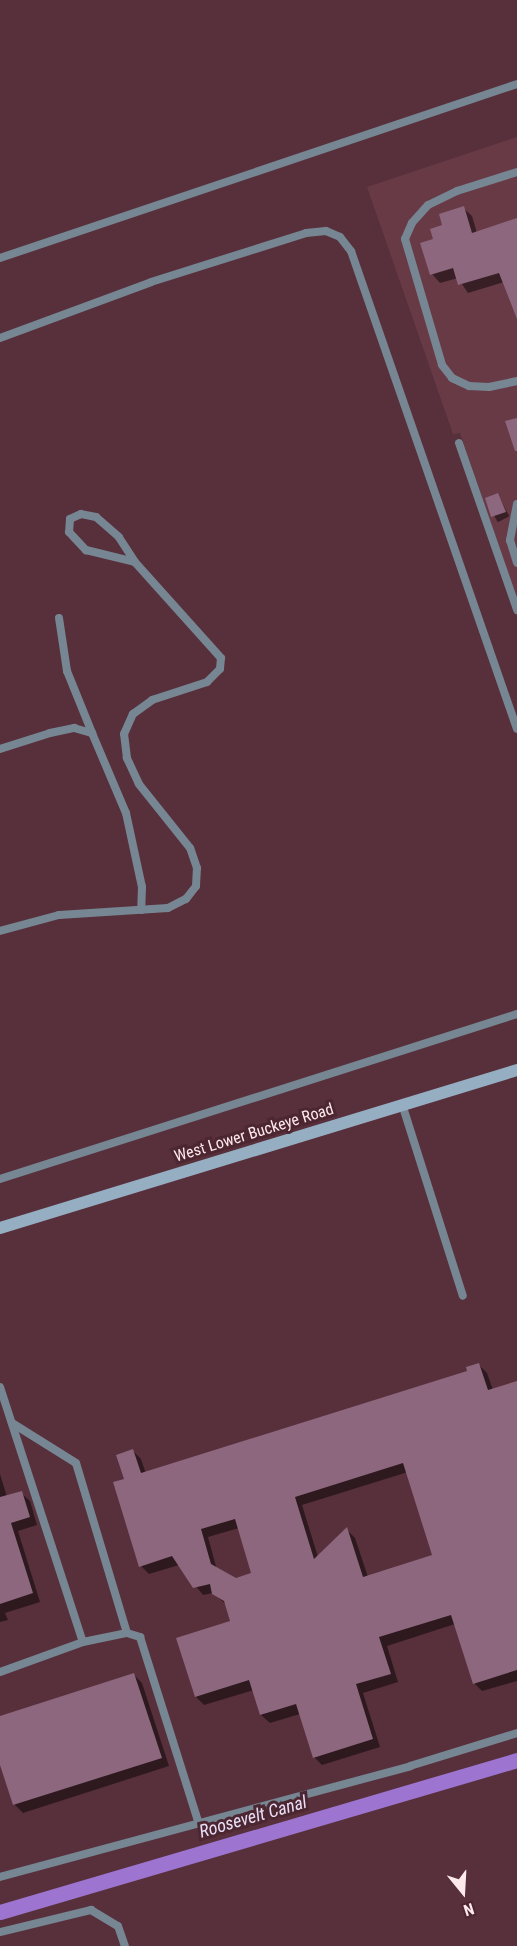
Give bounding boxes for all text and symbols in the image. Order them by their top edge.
street label: West Lower Buckeye Road [172,1100,336,1166]
water label: Roosevelt Canal [197,1791,309,1843]
north arrow [433,1862,493,1922]
text: N [461,1899,476,1920]

